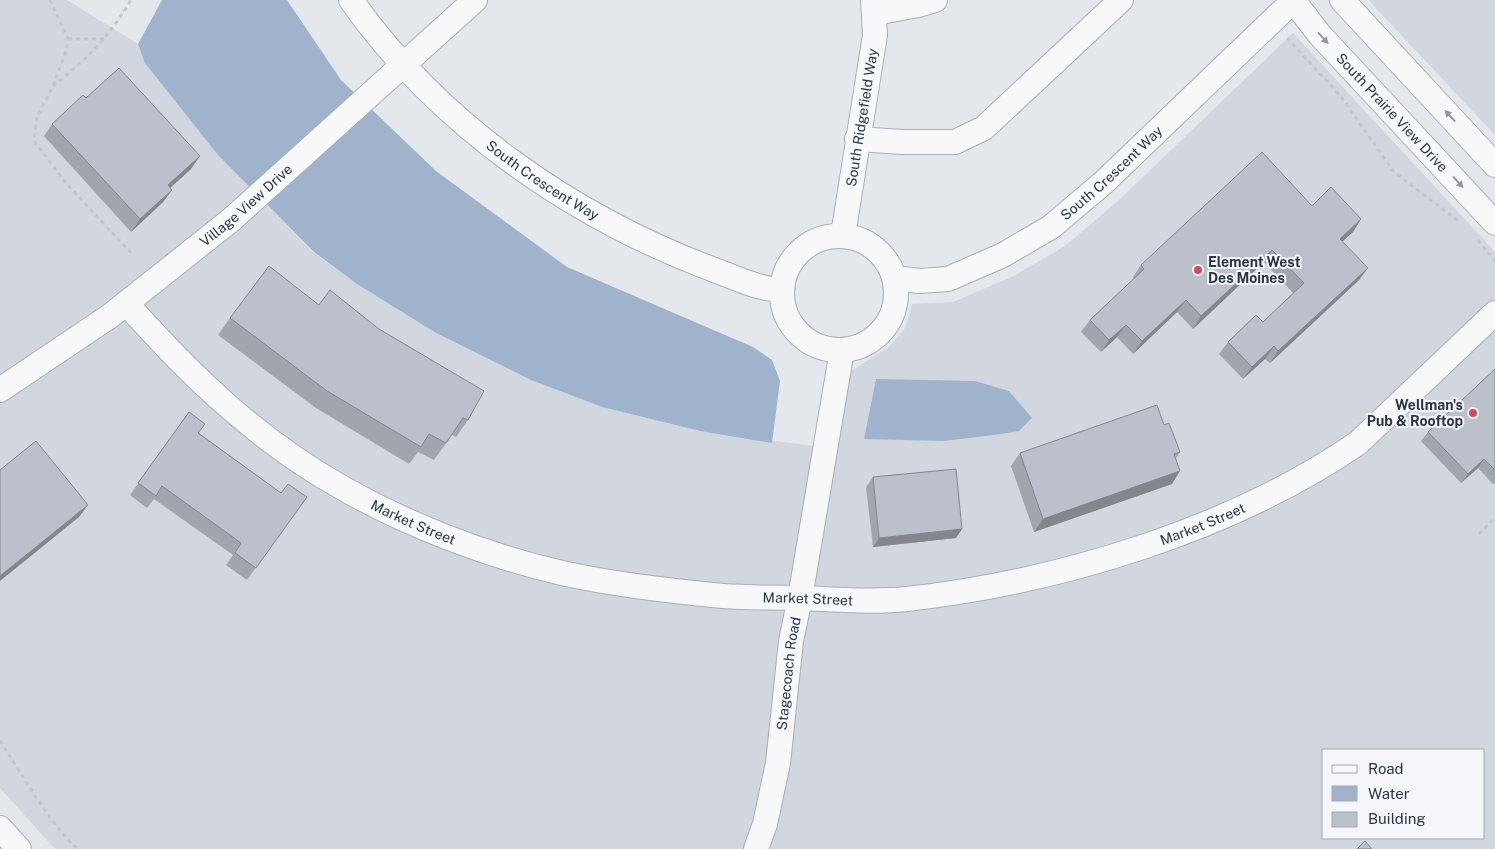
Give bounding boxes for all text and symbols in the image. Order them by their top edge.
one-way arrow [1317,32,1329,44]
street label: South Ridgefield Way [843,47,881,188]
street label: South Prairie View Drive [1333,50,1451,175]
one-way arrow [1444,111,1456,123]
street label: South Crescent Way [1057,122,1166,223]
street label: South Crescent Way [483,137,602,224]
street label: Village View Drive [197,161,295,250]
one-way arrow [1452,176,1464,188]
place label: Element West Des Moines [1208,254,1301,286]
marker: Element West Des Moines [1192,264,1204,276]
place label: Wellman's Pub & Rooftop [1367,397,1463,429]
marker: Wellman's Pub & Rooftop [1467,407,1479,419]
street label: Market Street [368,497,458,548]
street label: Market Street [1158,500,1248,548]
street label: Market Street [763,589,853,608]
street label: Stagecoach Road [774,615,804,731]
legend [1322,749,1485,839]
text: Road [1368,760,1404,777]
text: Water [1368,785,1410,802]
text: Building [1368,810,1426,827]

